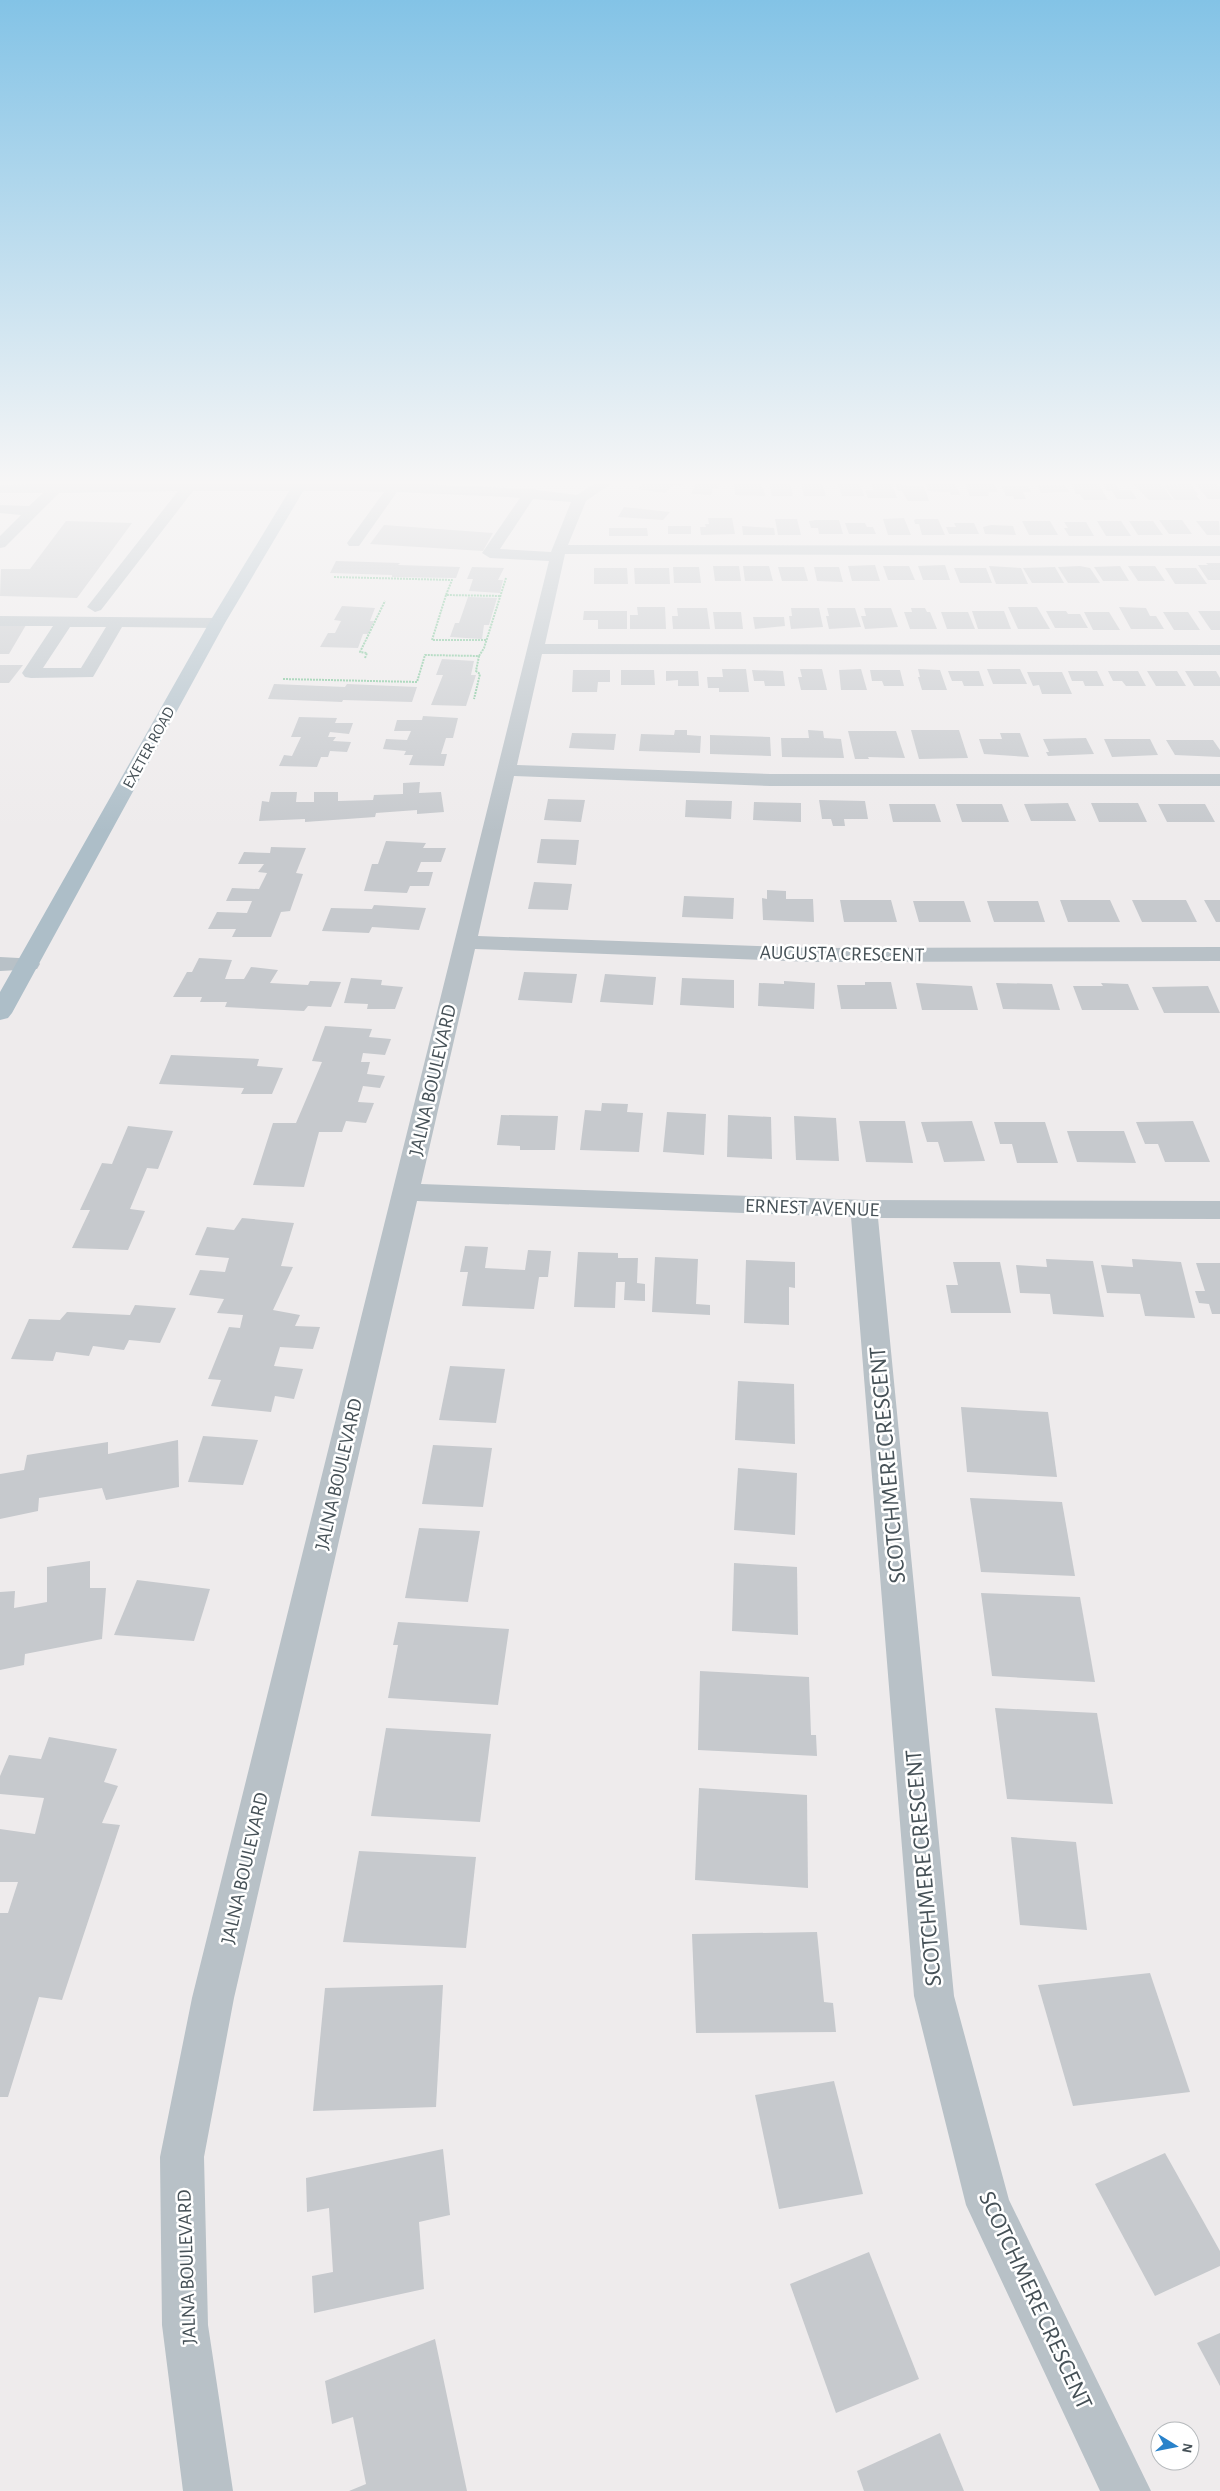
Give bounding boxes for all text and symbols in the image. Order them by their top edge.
street label: EXETER ROAD [120,704,178,791]
street label: AUGUSTA CRESCENT [759,943,925,965]
street label: JALNA BOULEVARD [406,1002,460,1158]
street label: ERNEST AVENUE [745,1196,880,1220]
street label: SCOTCHMERE CRESCENT [866,1345,910,1584]
street label: JALNA BOULEVARD [312,1396,366,1552]
street label: SCOTCHMERE CRESCENT [902,1748,946,1987]
street label: JALNA BOULEVARD [218,1790,272,1946]
street label: SCOTCHMERE CRESCENT [974,2188,1096,2413]
street label: JALNA BOULEVARD [174,2189,200,2345]
north arrow [1150,2421,1200,2471]
text: N [1179,2442,1195,2454]

